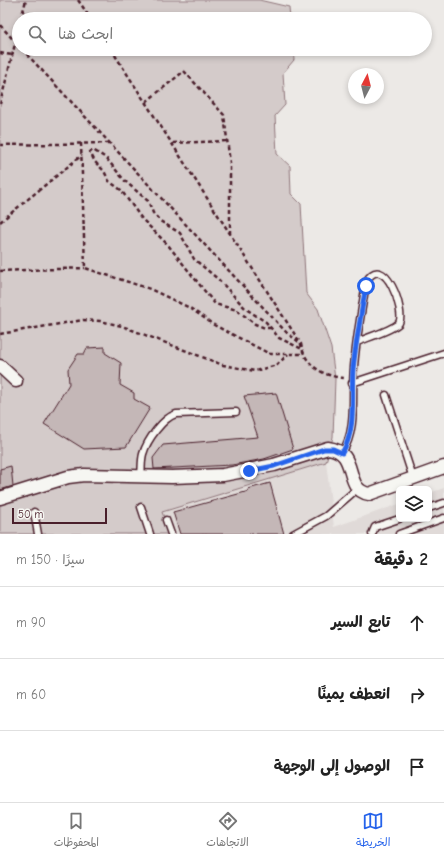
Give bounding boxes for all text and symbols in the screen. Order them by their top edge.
search box [12,12,432,56]
icon: search [26,23,48,45]
text: ابحث هنا [58,25,113,43]
north arrow [348,68,384,104]
route start [357,277,375,295]
route end [240,462,258,480]
map controls [396,486,432,522]
button: layers [396,486,432,522]
scale bar [12,506,107,525]
text: 50 m [18,508,43,521]
text: 2 دقيقة [374,550,428,569]
text: سيرًا · 150 m [16,552,85,567]
icon: ahead [406,612,428,634]
text: تابع السير [331,613,390,631]
text: 90 m [16,615,46,630]
icon: right [406,684,428,706]
text: انعطف يمينًا [318,685,390,703]
text: 60 m [16,687,46,702]
icon: arrive [406,756,428,778]
text: الوصول إلى الوجهة [274,757,390,775]
tab: المحفوظات [54,810,99,852]
tab: الاتجاهات [206,810,249,852]
tab: الخريطة [356,810,390,852]

